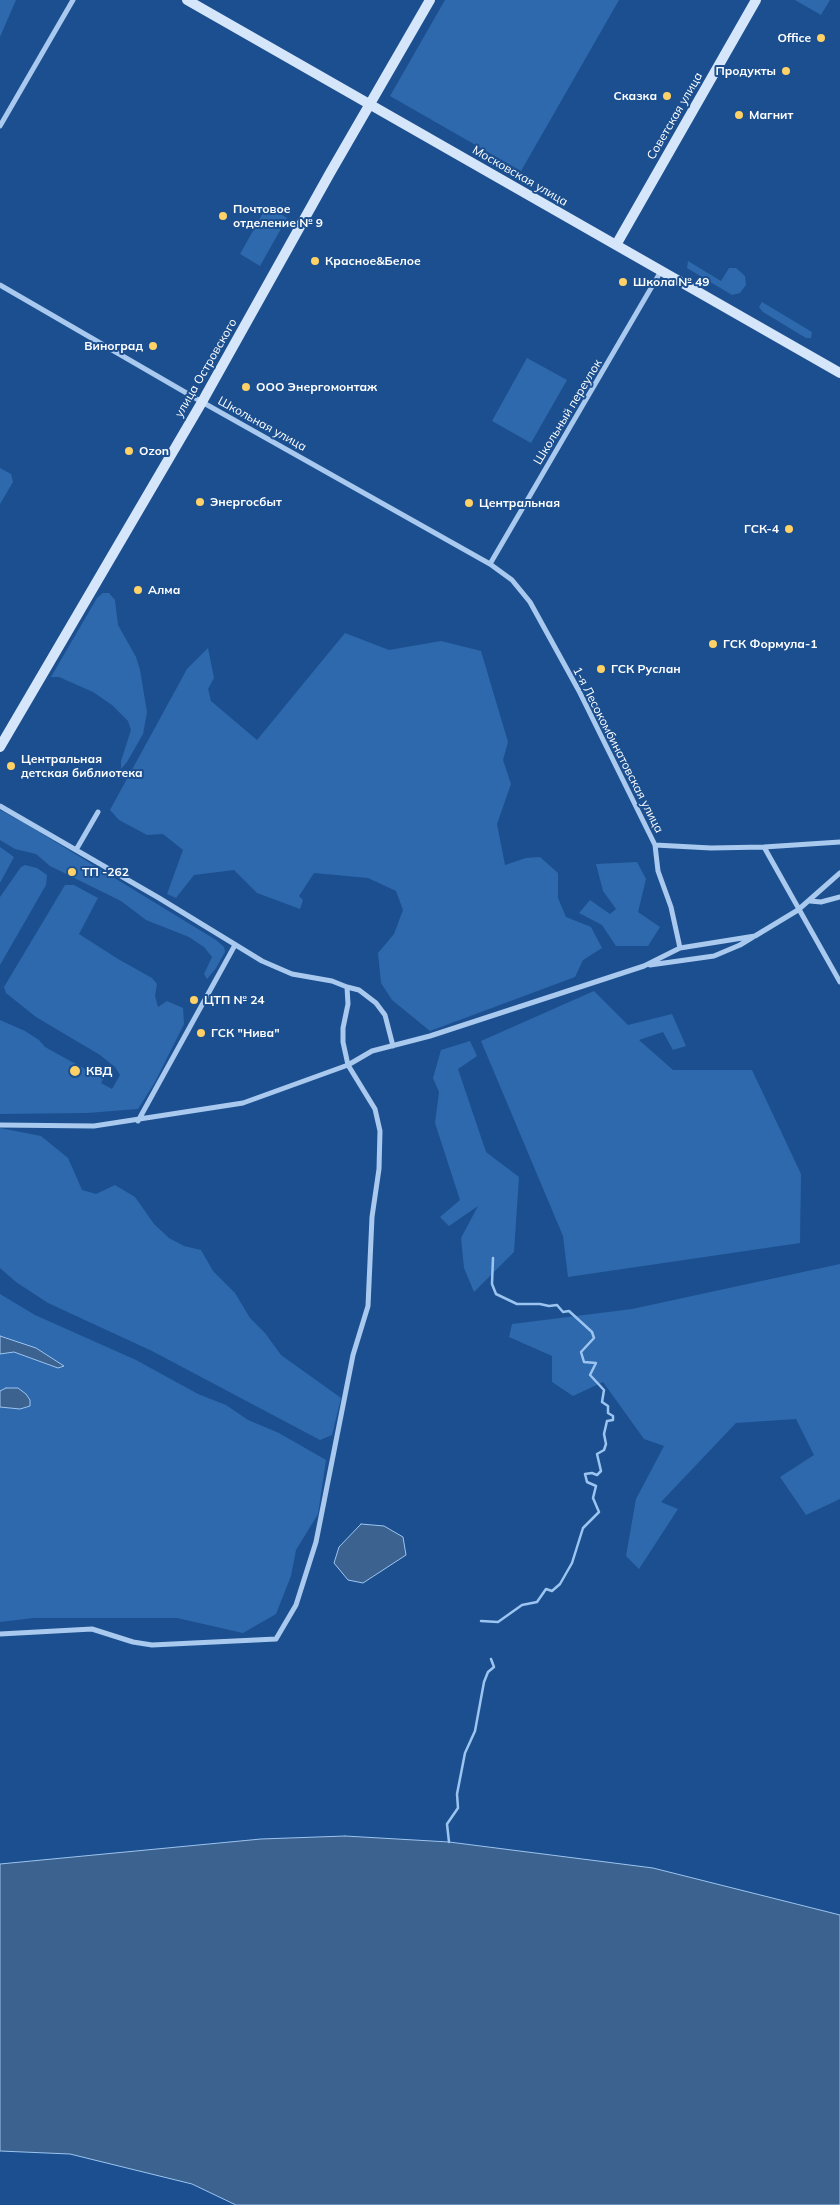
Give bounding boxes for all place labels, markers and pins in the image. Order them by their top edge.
place label: Office [777,31,811,45]
marker: Office [815,32,827,44]
place label: Продукты [715,64,776,78]
marker: Продукты [780,65,792,77]
place label: Сказка [614,89,657,103]
marker: Сказка [661,90,673,102]
place label: Магнит [749,108,793,122]
marker: Магнит [733,109,745,121]
place label: Почтовое отделение № 9 [233,202,323,230]
marker: Почтовое отделение № 9 [217,210,229,222]
place label: Красное&Белое [325,254,421,268]
marker: Красное&Белое [309,255,321,267]
place label: Школа № 49 [633,275,709,289]
marker: Школа № 49 [617,276,629,288]
place label: Виноград [84,339,143,353]
marker: Виноград [147,340,159,352]
place label: ООО Энергомонтаж [256,380,377,394]
marker: ООО Энергомонтаж [240,381,252,393]
place label: Ozon [139,444,169,458]
marker: Ozon [123,445,135,457]
place label: Энергосбыт [210,495,282,509]
marker: Энергосбыт [194,496,206,508]
place label: Центральная [479,496,560,510]
marker: Центральная [463,497,475,509]
place label: ГСК-4 [744,522,779,536]
marker: ГСК-4 [783,523,795,535]
place label: Алма [148,583,180,597]
marker: Алма [132,584,144,596]
place label: ГСК Формула-1 [723,637,817,651]
marker: ГСК Формула-1 [707,638,719,650]
place label: ГСК Руслан [611,662,681,676]
marker: ГСК Руслан [595,663,607,675]
place label: Центральная детская библиотека [21,752,143,780]
marker: Центральная детская библиотека [5,760,17,772]
place label: ТП -262 [82,865,129,879]
marker: ТП -262 [66,866,78,878]
place label: ЦТП № 24 [204,993,265,1007]
marker: ЦТП № 24 [188,994,200,1006]
place label: ГСК "Нива" [211,1026,280,1040]
marker: ГСК "Нива" [195,1027,207,1039]
marker: КВД [68,1064,82,1078]
place label: КВД [86,1064,112,1078]

